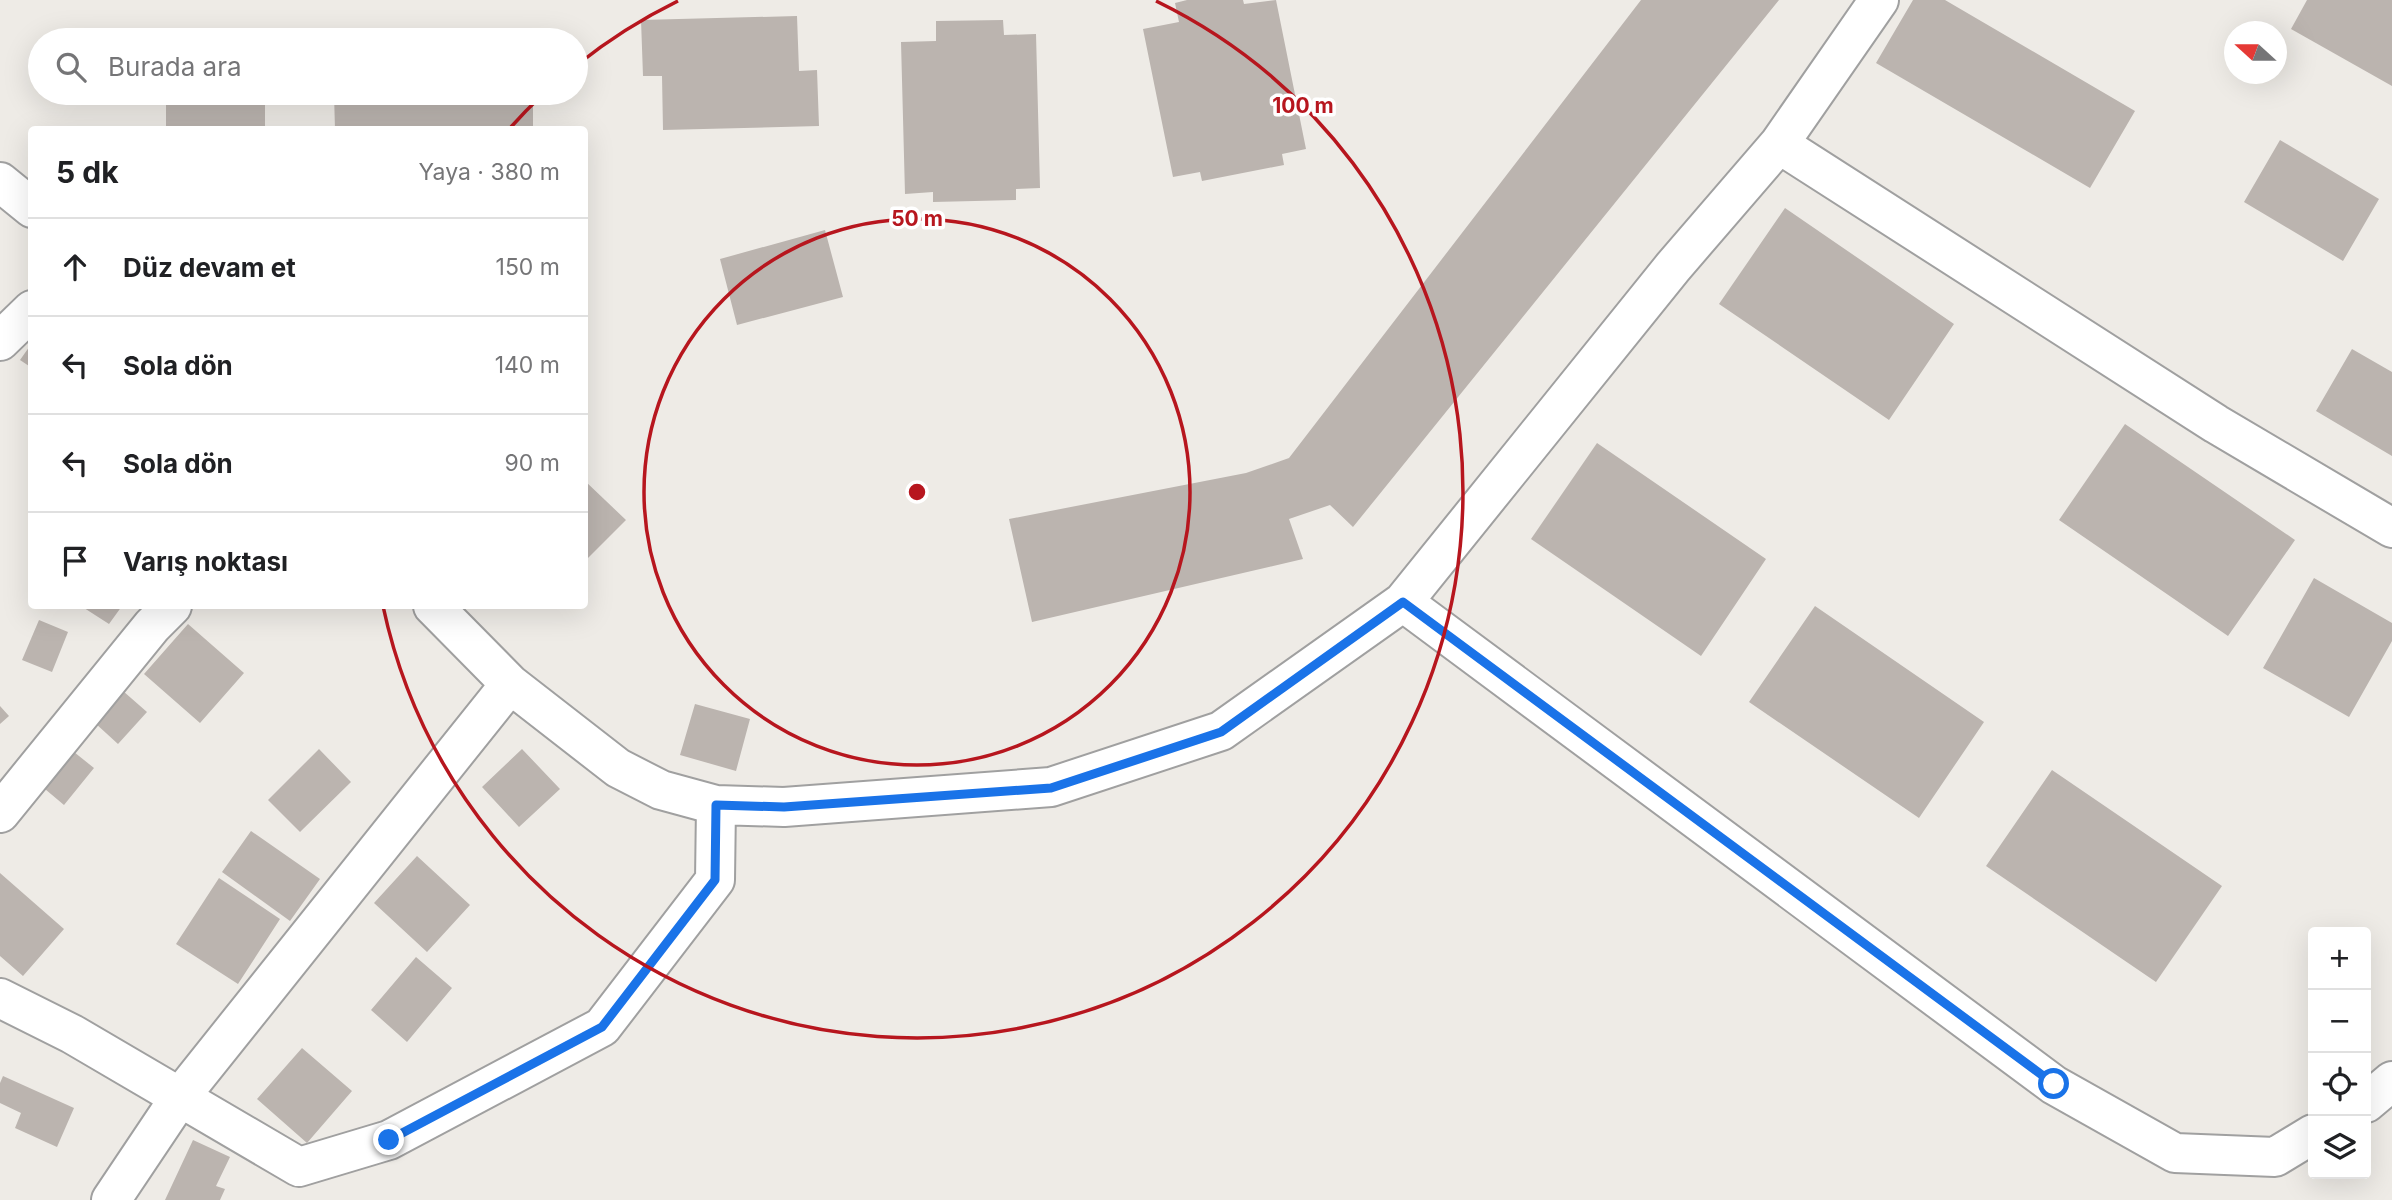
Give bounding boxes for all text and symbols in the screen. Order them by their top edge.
north arrow [2224,21,2287,84]
search box [28,28,588,105]
icon: search [52,48,90,86]
text: Burada ara [108,51,242,82]
text: 100 m [1272,93,1334,118]
text: 5 dk [56,154,119,190]
text: Yaya · 380 m [419,158,560,186]
text: 50 m [891,206,943,231]
icon: ahead [56,248,94,286]
text: Düz devam et [123,252,296,283]
text: 150 m [496,253,560,281]
icon: left [56,346,94,384]
text: Sola dön [123,350,233,381]
text: 140 m [495,351,560,379]
icon: left [56,444,94,482]
text: Sola dön [123,448,233,479]
text: 90 m [505,449,560,477]
centre of rings [905,480,929,504]
icon: arrive [56,542,94,580]
text: Varış noktası [123,546,288,577]
map controls [2308,927,2371,1179]
button: + [2308,927,2371,990]
button: − [2308,990,2371,1053]
button: locate [2308,1053,2371,1116]
route start [2038,1068,2069,1099]
button: layers [2308,1116,2371,1179]
route end [373,1124,404,1155]

